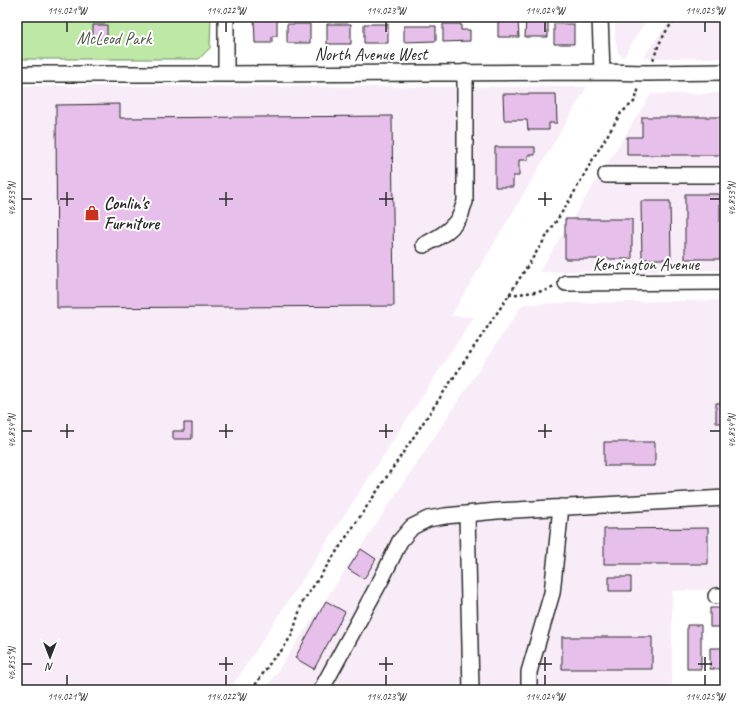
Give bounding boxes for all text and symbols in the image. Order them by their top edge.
text: 114.021°W [47,4,88,17]
text: 114.022°W [206,4,247,17]
text: 114.023°W [366,4,407,17]
text: 114.024°W [525,4,566,17]
text: 114.025°W [685,4,726,17]
park label: McLeod Park [77,28,153,49]
street label: North Avenue West [315,44,430,65]
text: 46.853°N [5,180,18,216]
text: 46.853°N [725,180,738,216]
place label: Conlin's Furniture [104,193,161,234]
shop icon: Conlin's Furniture [83,204,101,222]
street label: Kensington Avenue [593,254,701,275]
text: 46.854°N [5,412,18,448]
text: 46.854°N [725,412,738,448]
north arrow [30,637,70,677]
text: 46.855°N [5,645,18,681]
text: N [44,660,53,674]
text: 114.021°W [47,690,88,703]
text: 114.022°W [206,690,247,703]
text: 114.023°W [366,690,407,703]
text: 114.024°W [525,690,566,703]
text: 114.025°W [685,690,726,703]

